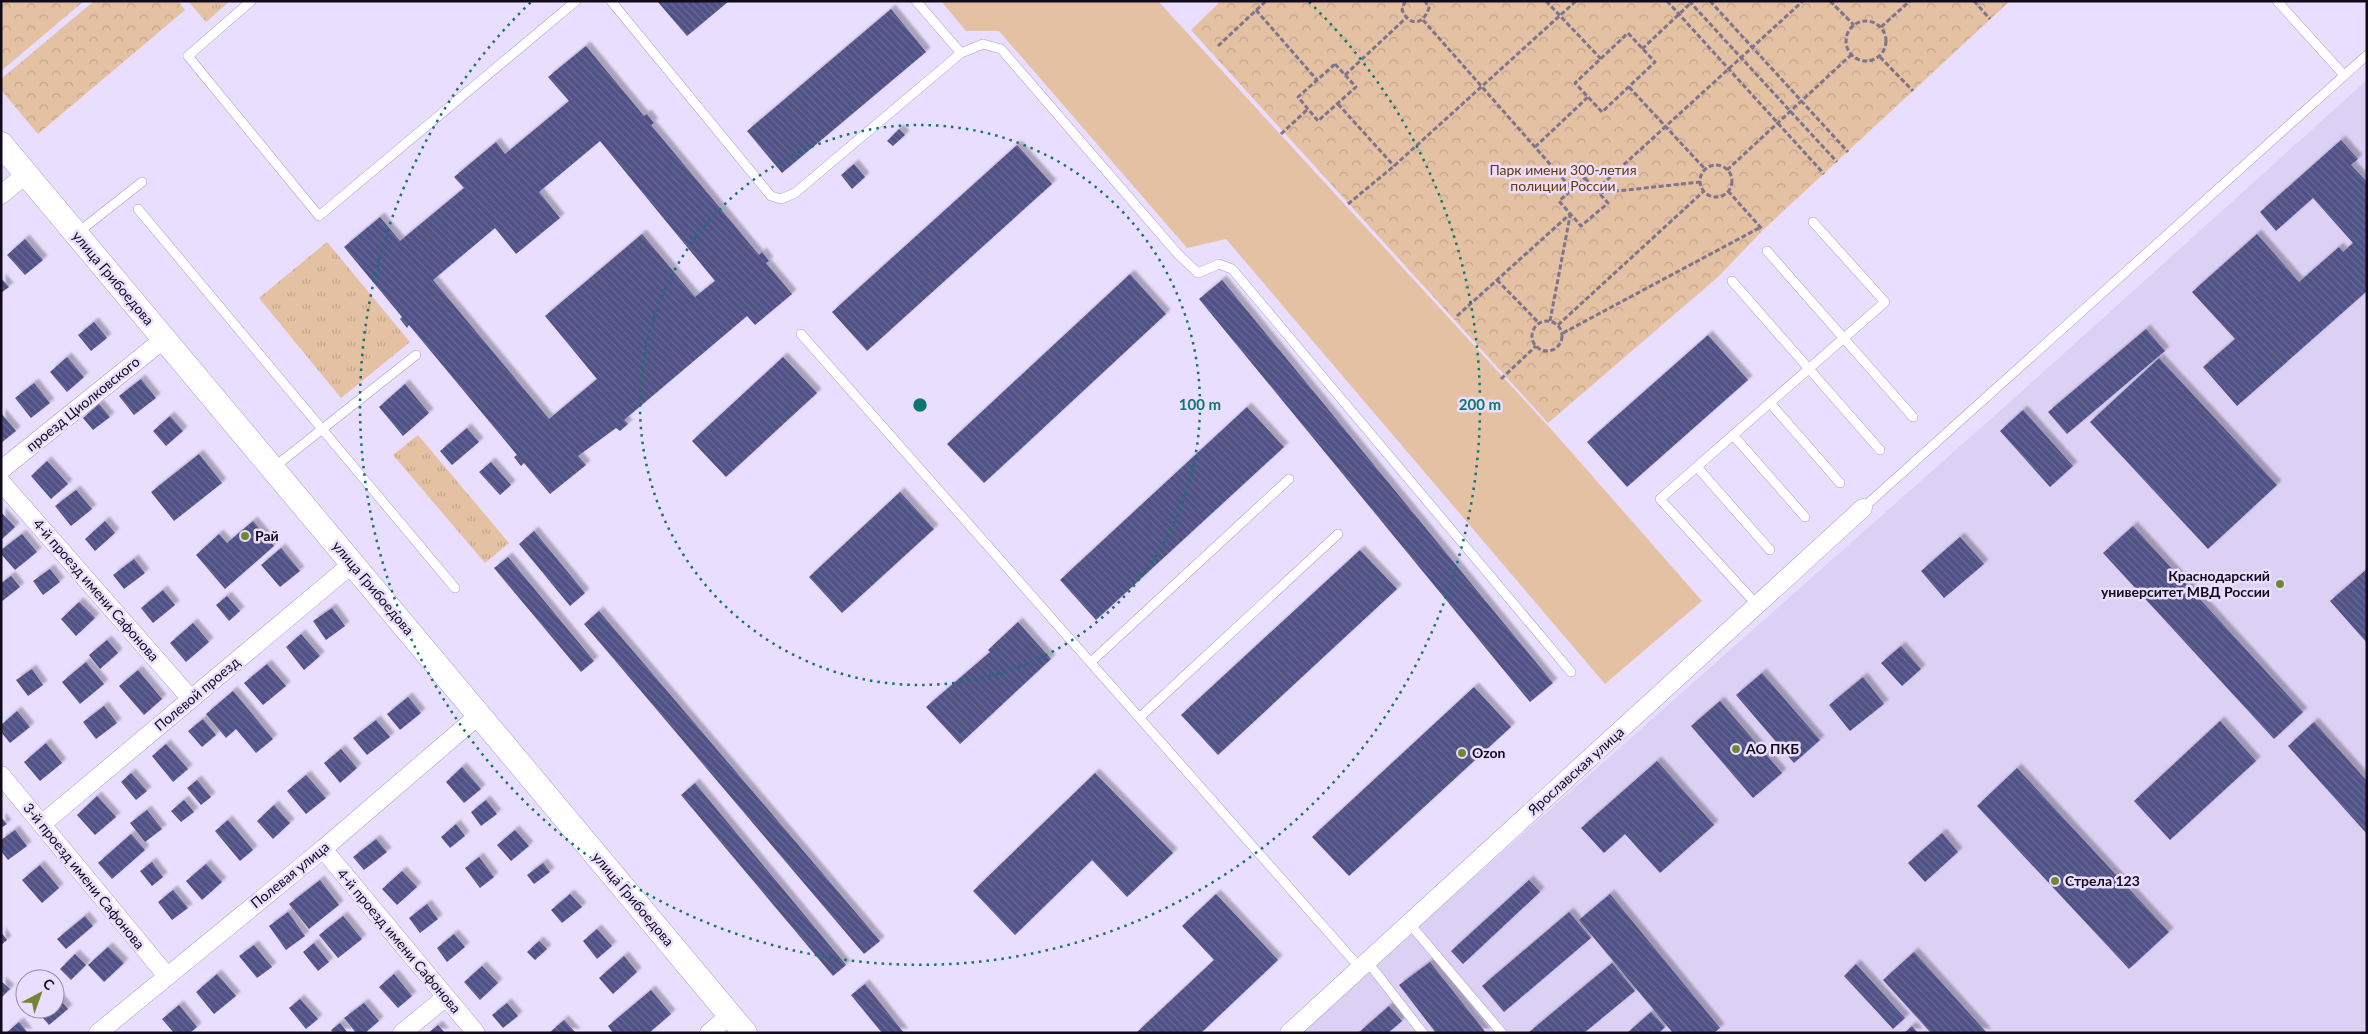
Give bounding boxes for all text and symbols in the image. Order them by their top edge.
park label: Парк имени 300-летия полиции России [1489,161,1637,194]
street label: улица Грибоедова [69,227,158,328]
street label: проезд Циолковского [23,353,143,455]
text: 100 m [1179,395,1221,413]
text: 200 m [1459,395,1501,413]
centre of rings [911,396,929,414]
street label: 4-й проезд имени Сафонова [30,515,163,664]
place label: Рай [255,527,279,544]
marker: Рай [239,530,251,542]
street label: улица Грибоедова [329,537,418,638]
place label: Краснодарский университет МВД России [2101,567,2270,600]
marker: Краснодарский университет МВД России [2274,578,2286,590]
street label: Полевой проезд [151,653,243,734]
street label: Ярославская улица [1523,723,1627,819]
place label: АО ПКБ [1745,740,1799,757]
marker: АО ПКБ [1730,743,1742,755]
place label: Ozon [1472,744,1506,761]
marker: Ozon [1456,747,1468,759]
street label: 3-й проезд имени Сафонова [20,799,149,952]
street label: Полевая улица [247,838,332,911]
street label: улица Грибоедова [589,848,678,949]
street label: 4-й проезд имени Сафонова [334,865,465,1016]
place label: Стрела 123 [2065,872,2140,889]
marker: Стрела 123 [2049,875,2061,887]
north arrow [15,969,65,1019]
text: С [40,974,58,994]

